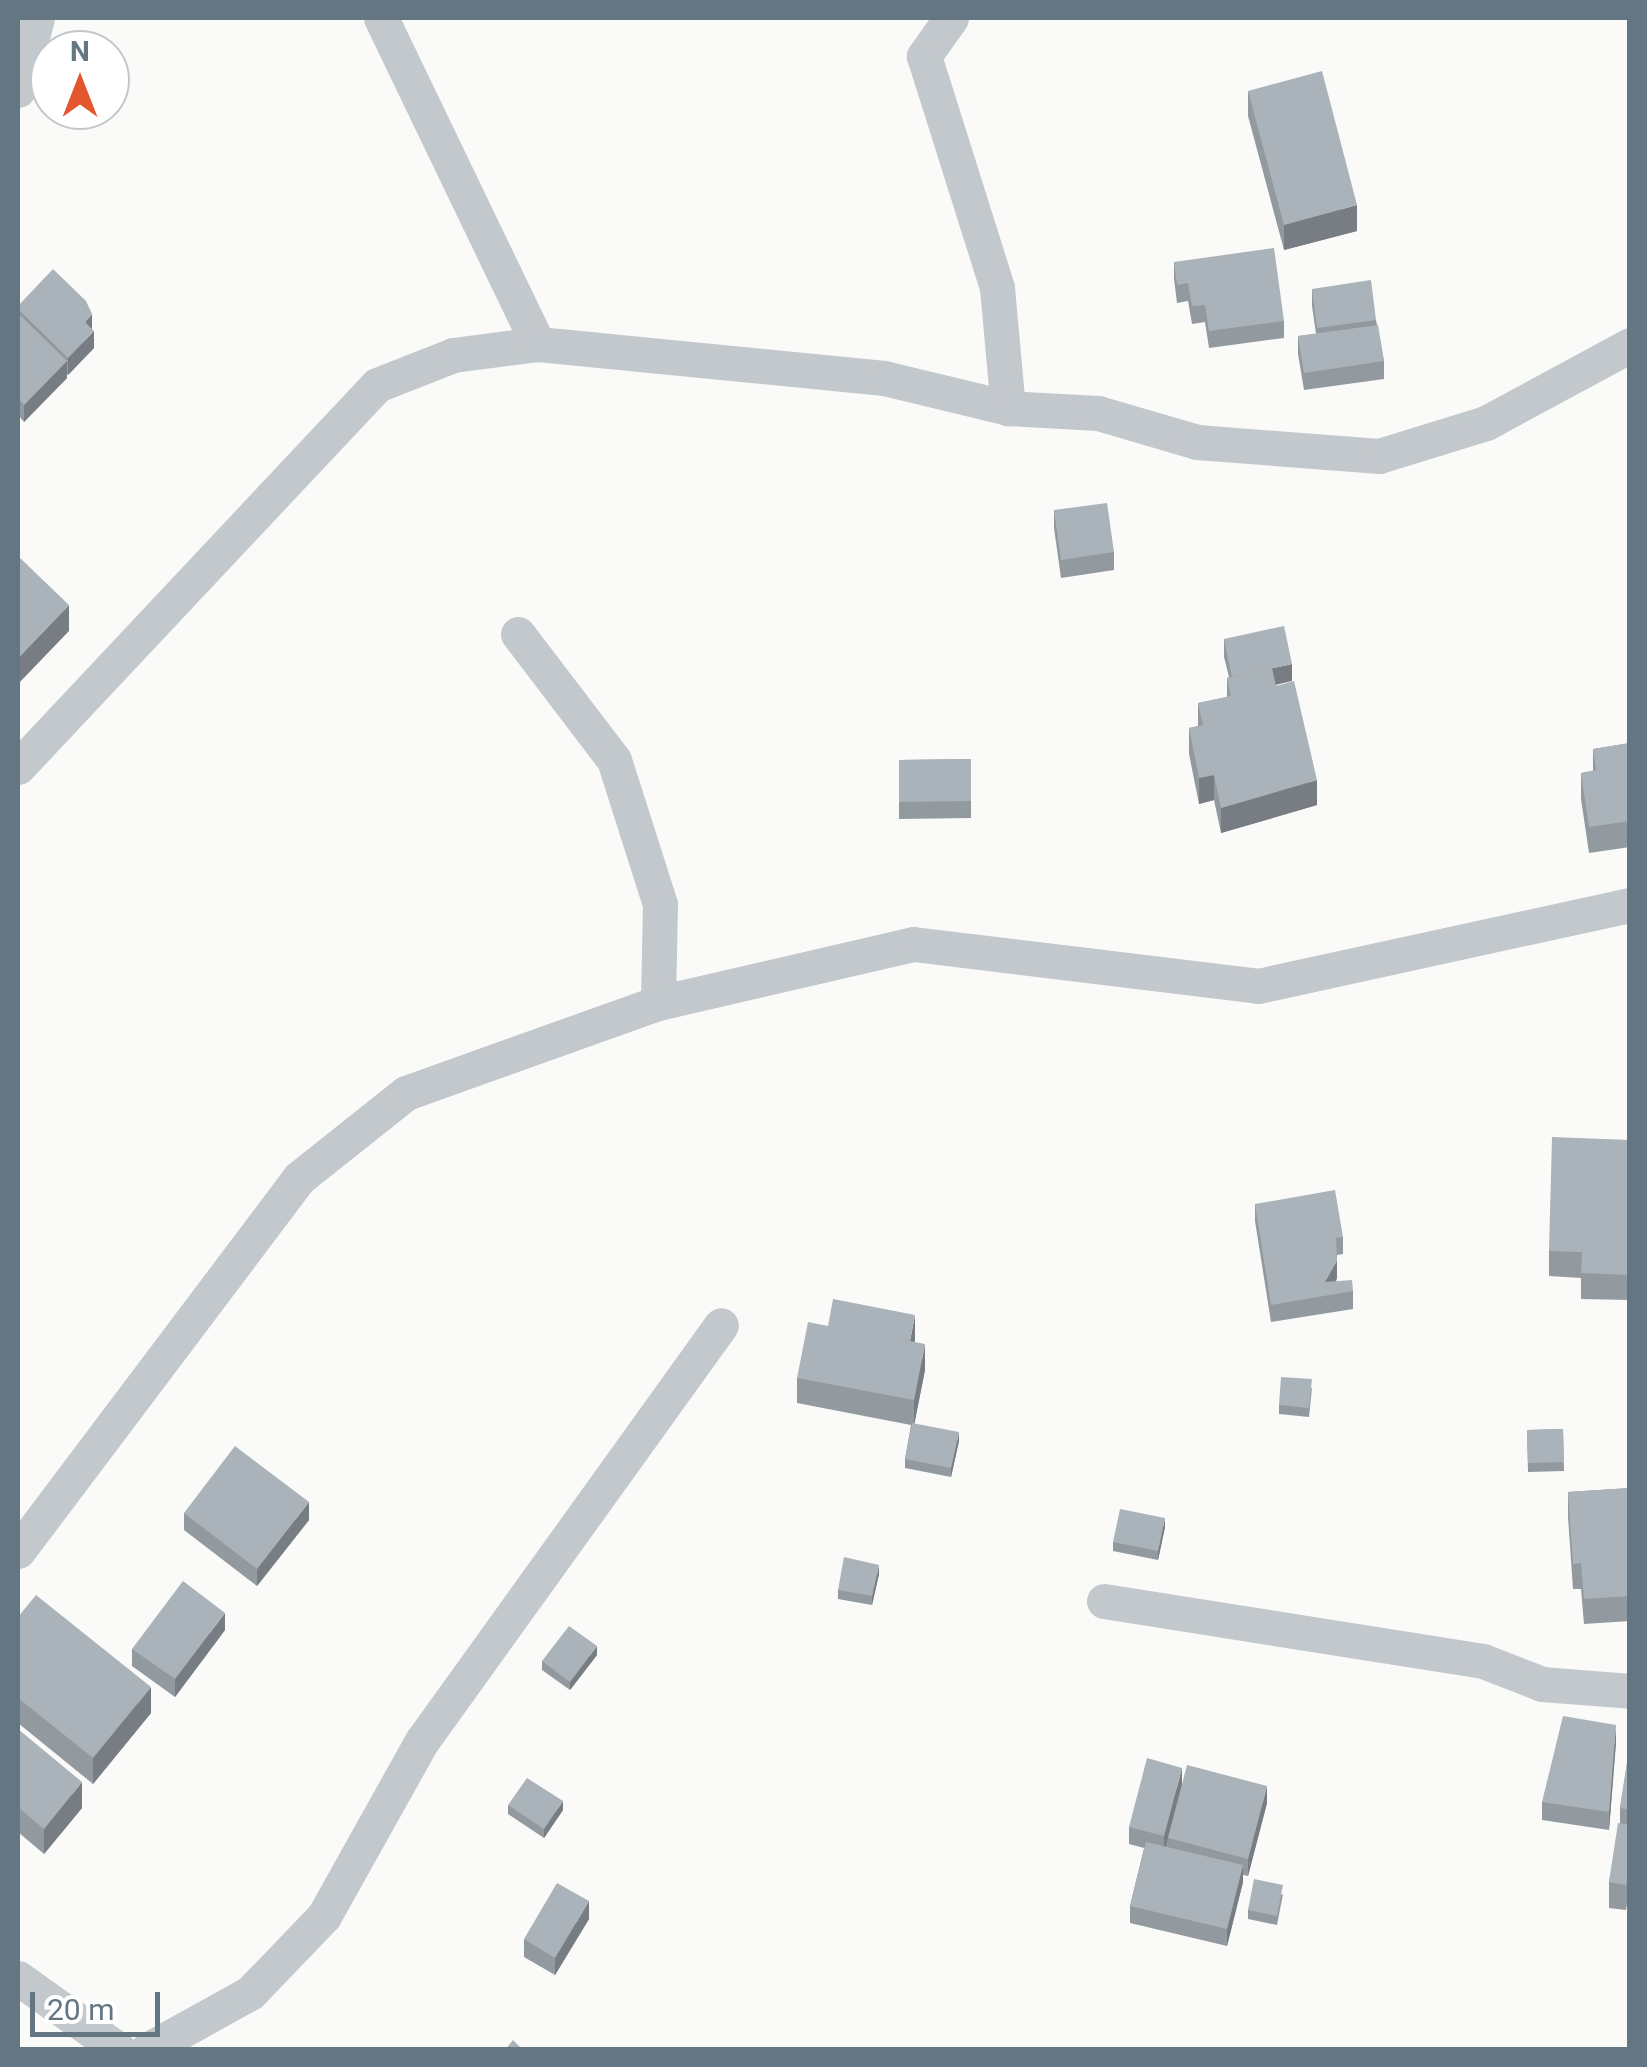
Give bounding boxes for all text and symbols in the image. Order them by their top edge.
north arrow [30,30,130,130]
text: N [70,35,90,68]
scale bar [35,1972,165,2034]
text: 20 m [47,1992,114,2027]

